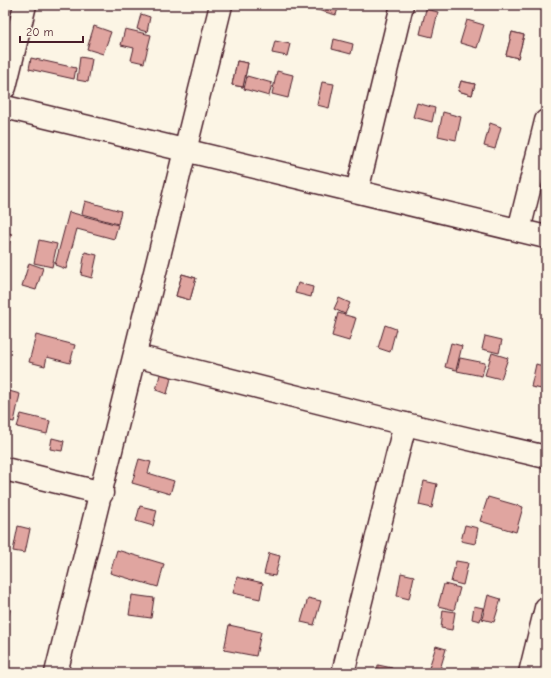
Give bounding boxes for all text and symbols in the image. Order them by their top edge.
scale bar [20,18,83,44]
text: 20 m [26,25,54,39]

